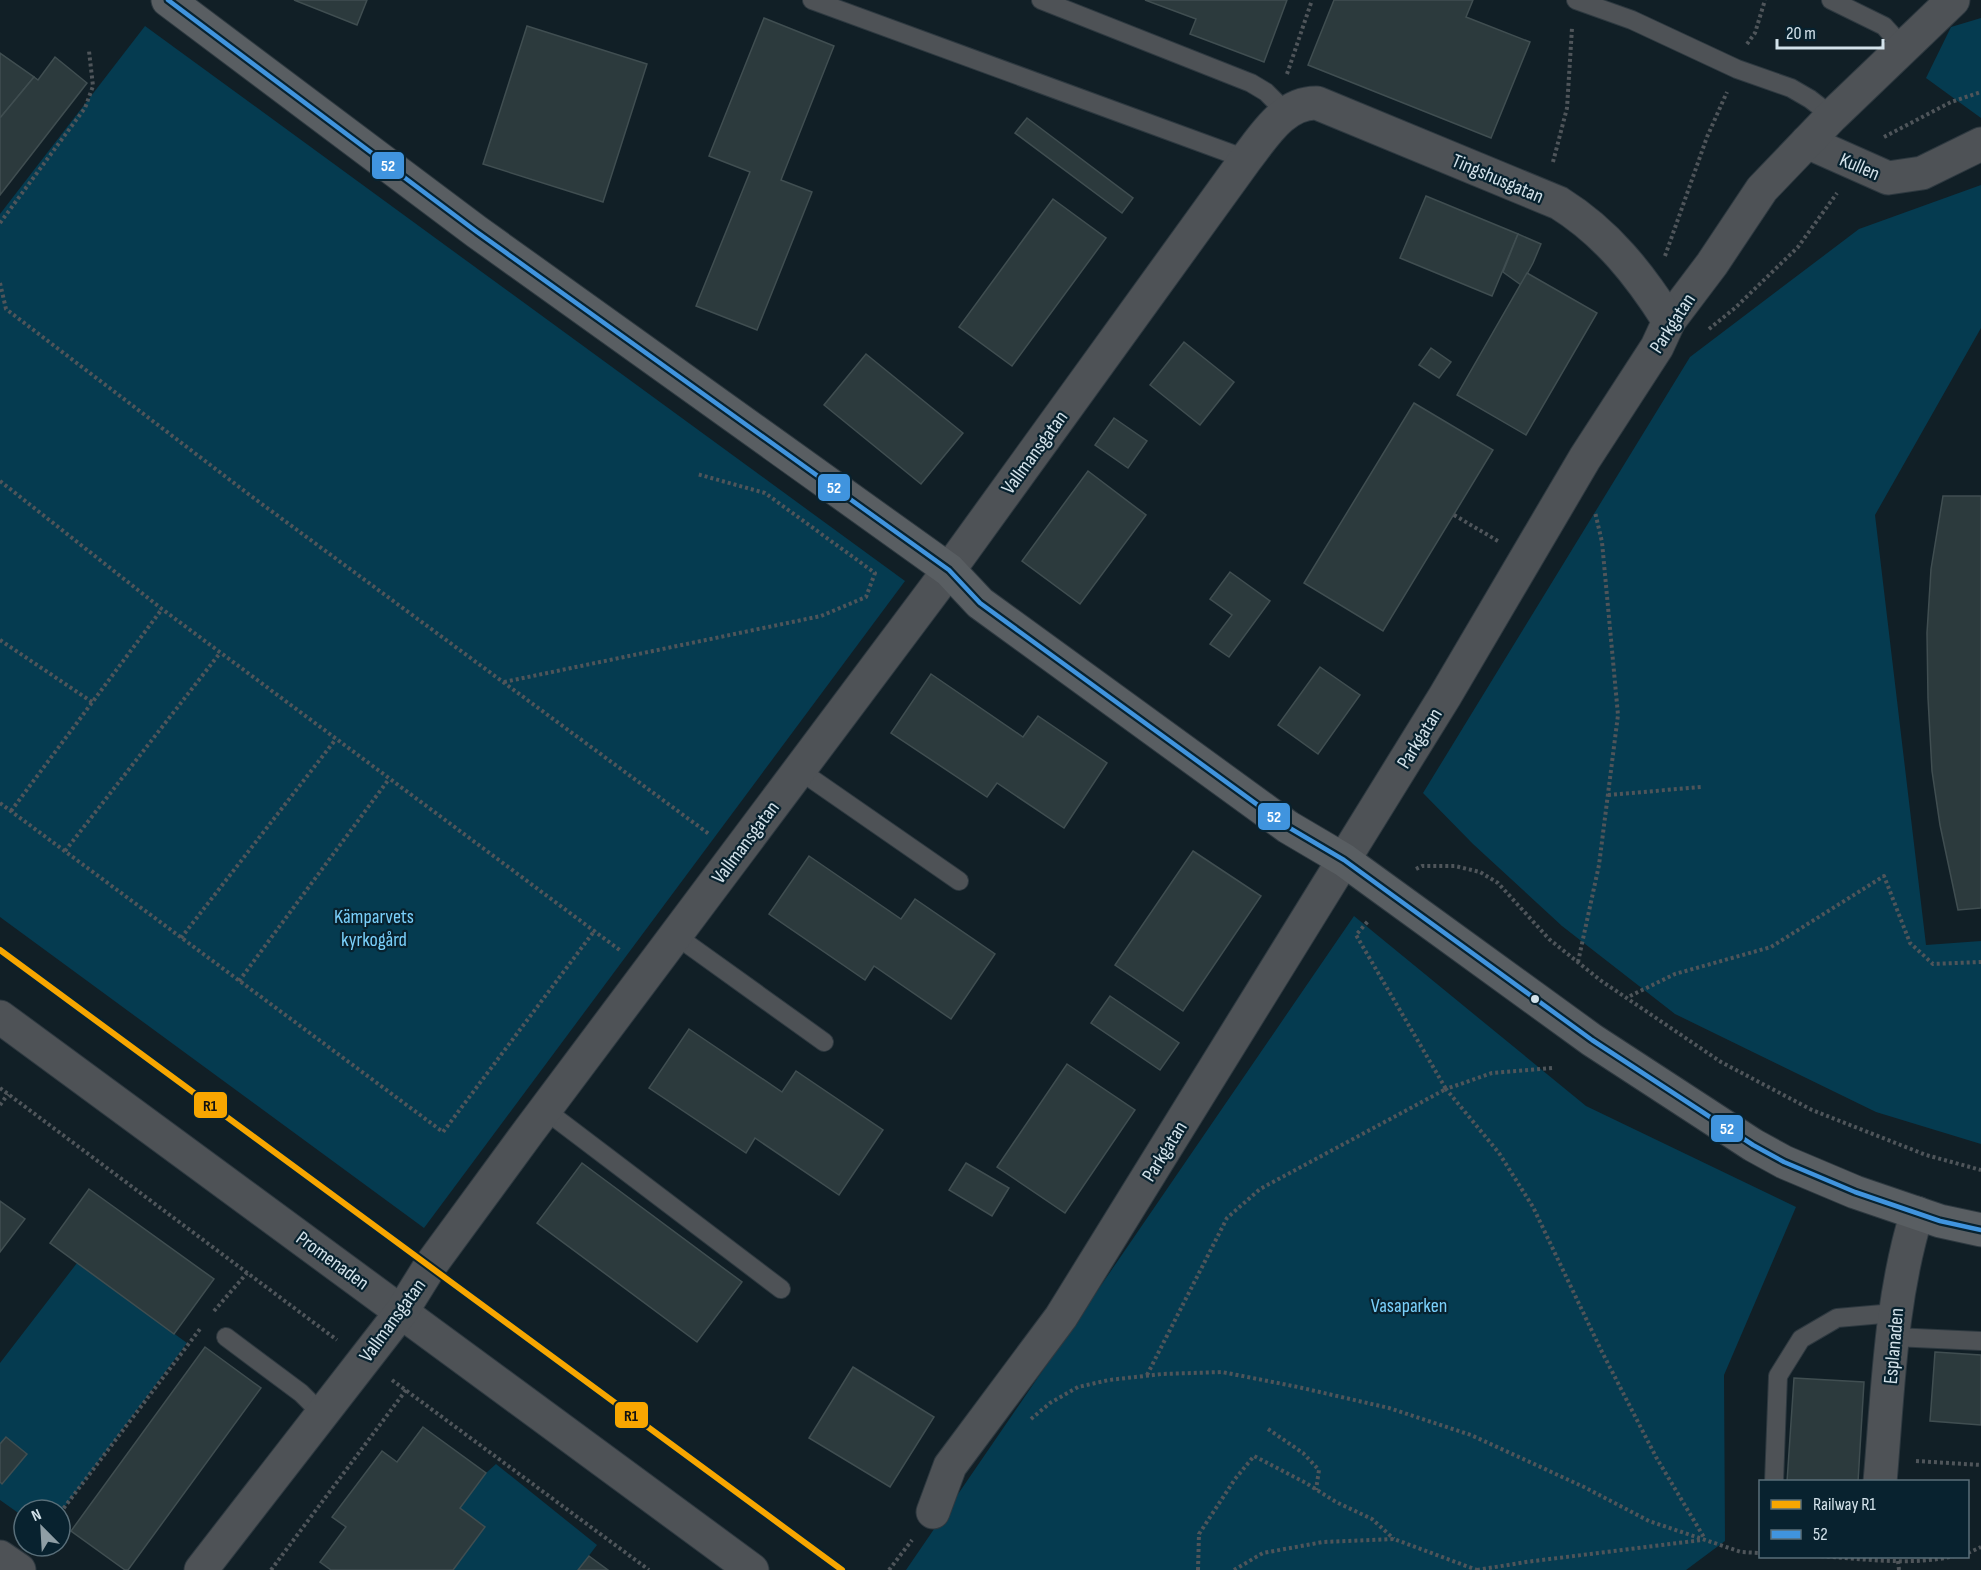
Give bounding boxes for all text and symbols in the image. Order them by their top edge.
scale bar [1777,12,1884,50]
text: 20 m [1786,23,1816,44]
street label: Kullen [1836,148,1883,186]
street label: Tingshusgatan [1448,149,1547,209]
line badge: 52 [371,151,405,180]
text: 52 [381,157,395,176]
street label: Parkgatan [1645,289,1701,358]
street label: Vallmansgatan [996,406,1073,499]
line badge: 52 [817,473,851,502]
text: 52 [827,479,841,498]
street label: Parkgatan [1392,704,1448,773]
street label: Vallmansgatan [707,796,785,889]
line badge: 52 [1257,802,1291,831]
text: 52 [1267,808,1281,827]
park label: Kämparvets kyrkogård [334,905,414,952]
unlabelled marker [1529,993,1541,1005]
line badge: R1 [193,1091,228,1119]
text: R1 [203,1097,218,1116]
line badge: 52 [1710,1114,1744,1143]
street label: Parkgatan [1137,1117,1193,1186]
text: 52 [1720,1120,1734,1139]
street label: Promenaden [291,1226,374,1295]
street label: Vallmansgatan [354,1274,431,1367]
park label: Vasaparken [1371,1294,1447,1318]
street label: Esplanaden [1879,1307,1909,1385]
line badge: R1 [614,1401,649,1429]
text: R1 [624,1407,639,1426]
legend [1759,1480,1969,1558]
text: Railway R1 [1813,1494,1877,1515]
north arrow [12,1498,72,1558]
text: N [29,1505,44,1526]
text: 52 [1813,1524,1828,1545]

